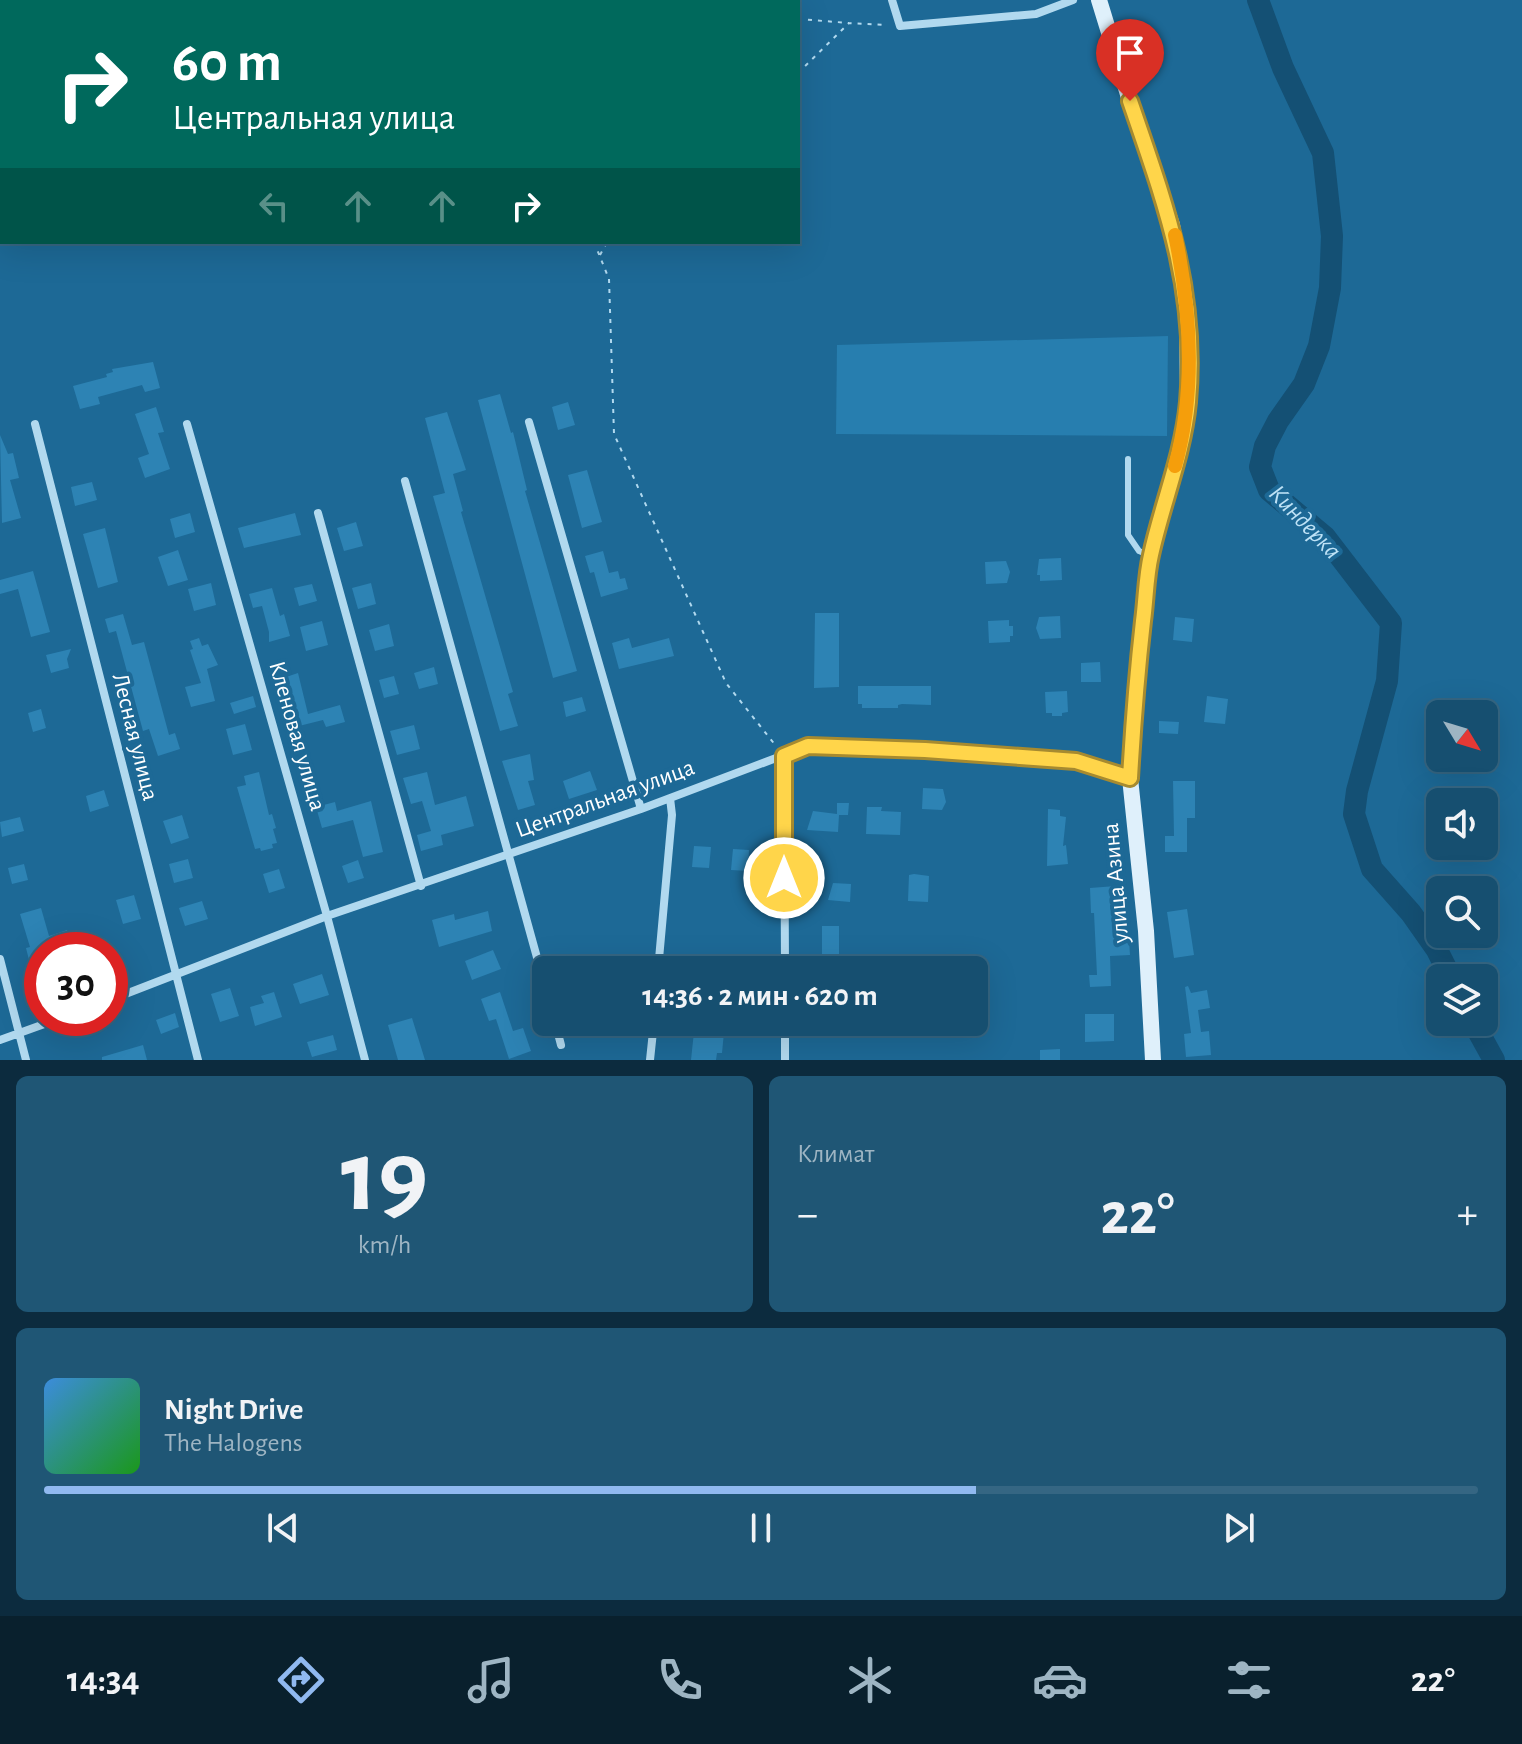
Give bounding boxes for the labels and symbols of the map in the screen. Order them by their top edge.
pin [1096,19,1164,101]
water label: Киндерка [1264,480,1346,564]
street label: Кленовая улица [264,658,330,814]
street label: Лесная улица [108,671,162,803]
north arrow [1426,700,1498,772]
street label: Центральная улица [512,755,698,843]
street label: улица Азина [1099,822,1133,945]
position arrow [742,836,826,920]
speed limit sign: 30 [24,932,128,1036]

